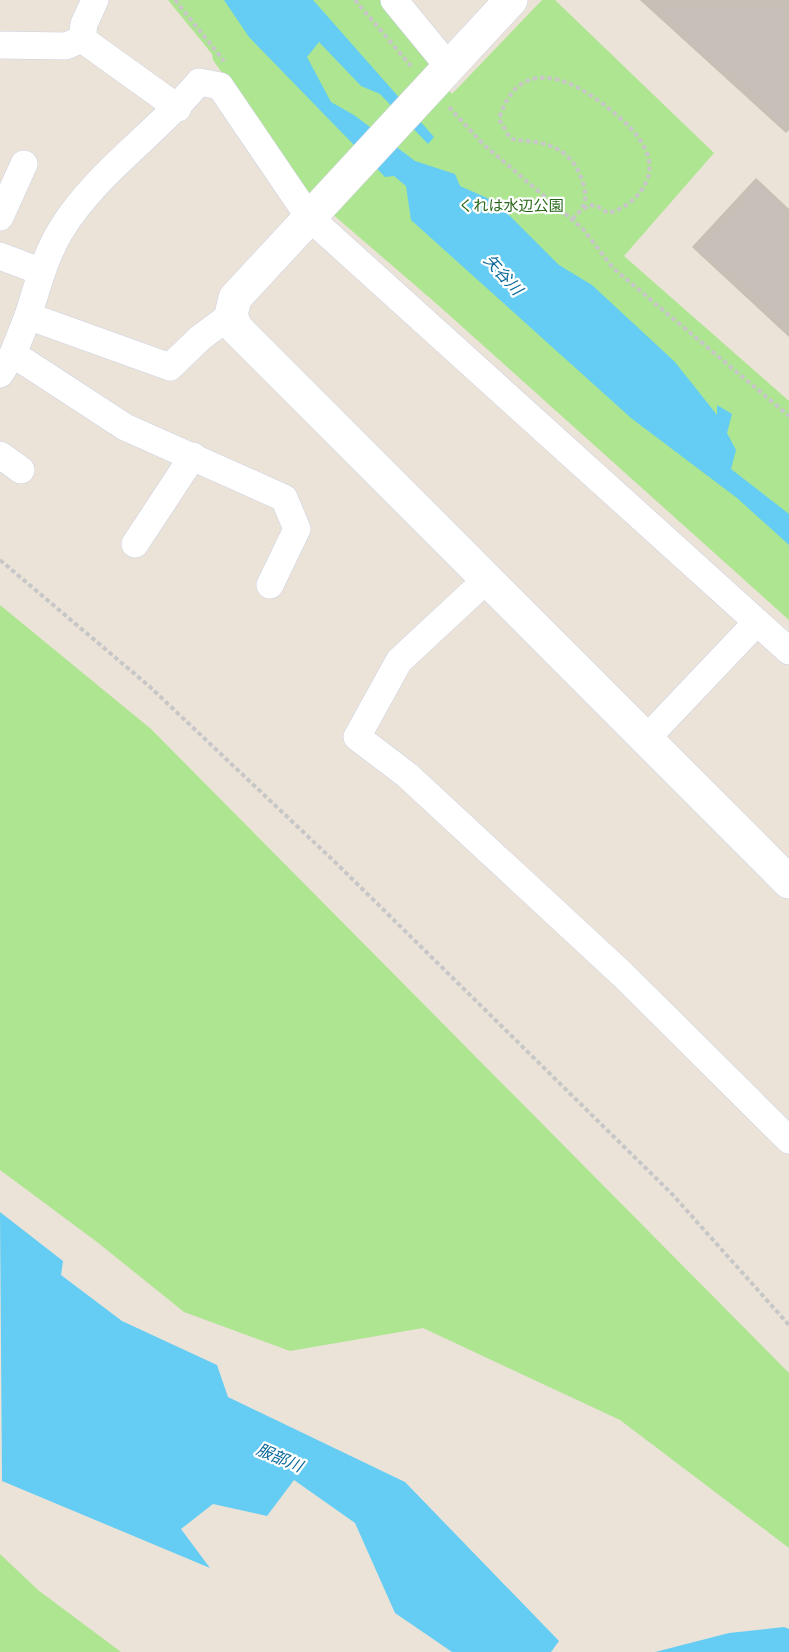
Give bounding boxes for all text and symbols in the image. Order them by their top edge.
park label: くれは水辺公園 [458,196,564,214]
water label: 矢谷川 [481,250,528,300]
water label: 服部川 [254,1439,308,1476]

